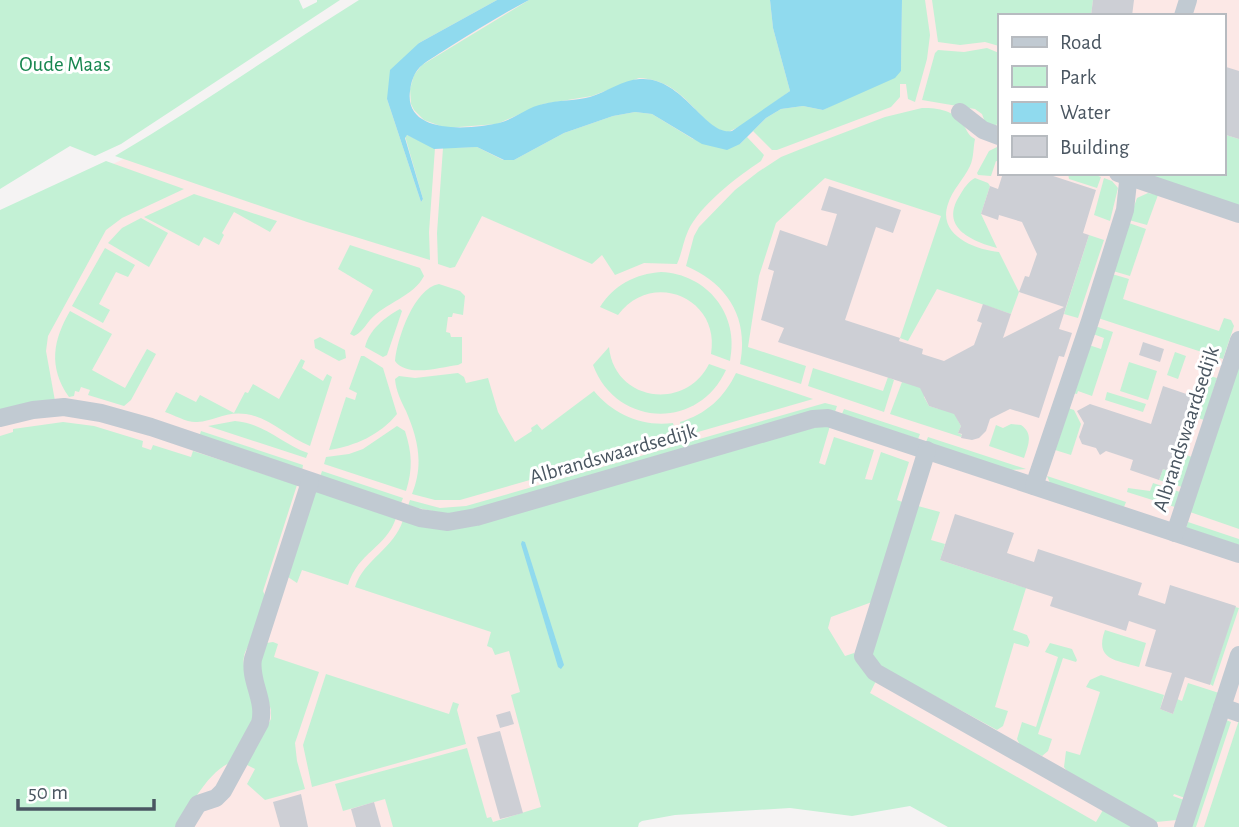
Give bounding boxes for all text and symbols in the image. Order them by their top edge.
legend [998,14,1225,175]
text: Road [1060,32,1102,53]
park label: Oude Maas [19,54,111,75]
text: Park [1060,67,1097,88]
text: Water [1060,102,1110,123]
text: Building [1060,137,1130,158]
street label: Albrandswaardsedijk [1149,343,1223,514]
street label: Albrandswaardsedijk [527,420,699,488]
scale bar [18,768,154,812]
text: 50 m [28,782,68,803]

